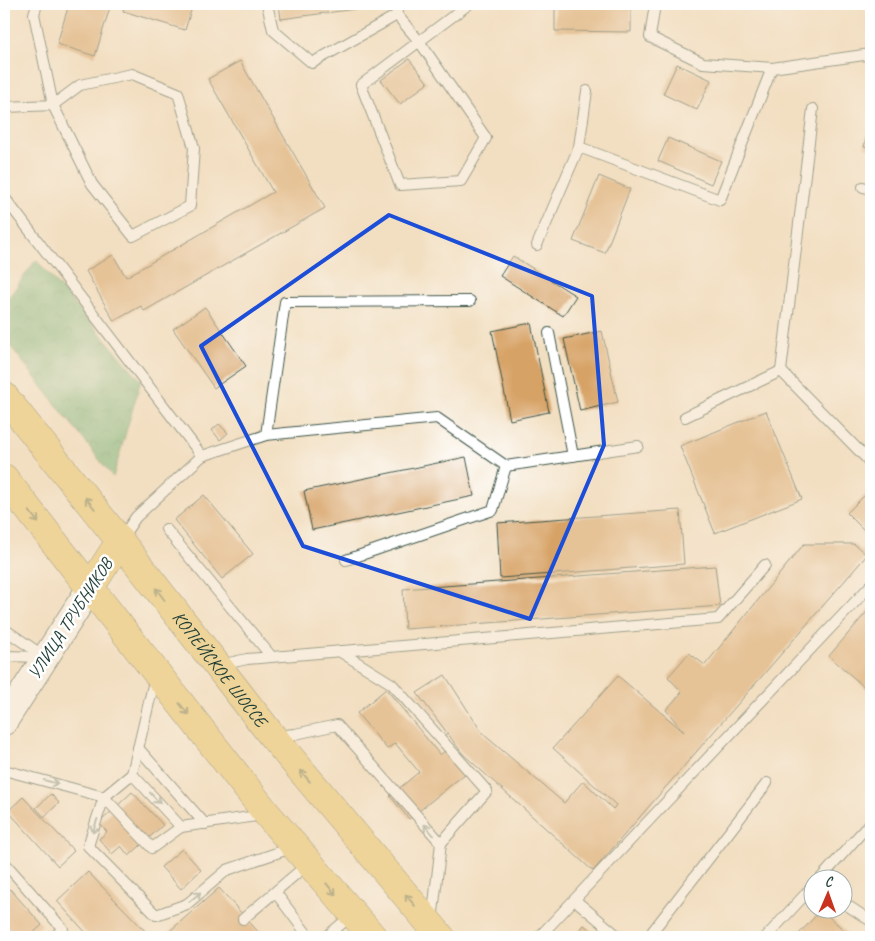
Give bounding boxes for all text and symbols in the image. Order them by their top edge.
one-way arrow [84,497,95,510]
one-way arrow [28,510,39,523]
street label: УЛИЦА ТРУБНИКОВ [23,553,118,683]
one-way arrow [155,588,166,601]
street label: КОПЕЙСКОЕ ШОССЕ [168,607,273,733]
one-way arrow [178,702,189,715]
one-way arrow [300,769,311,782]
one-way arrow [42,778,58,788]
one-way arrow [149,792,161,805]
one-way arrow [89,817,99,833]
one-way arrow [423,824,435,837]
north arrow [802,868,852,918]
text: С [825,873,834,890]
one-way arrow [326,882,337,895]
one-way arrow [188,892,201,903]
one-way arrow [404,894,415,907]

